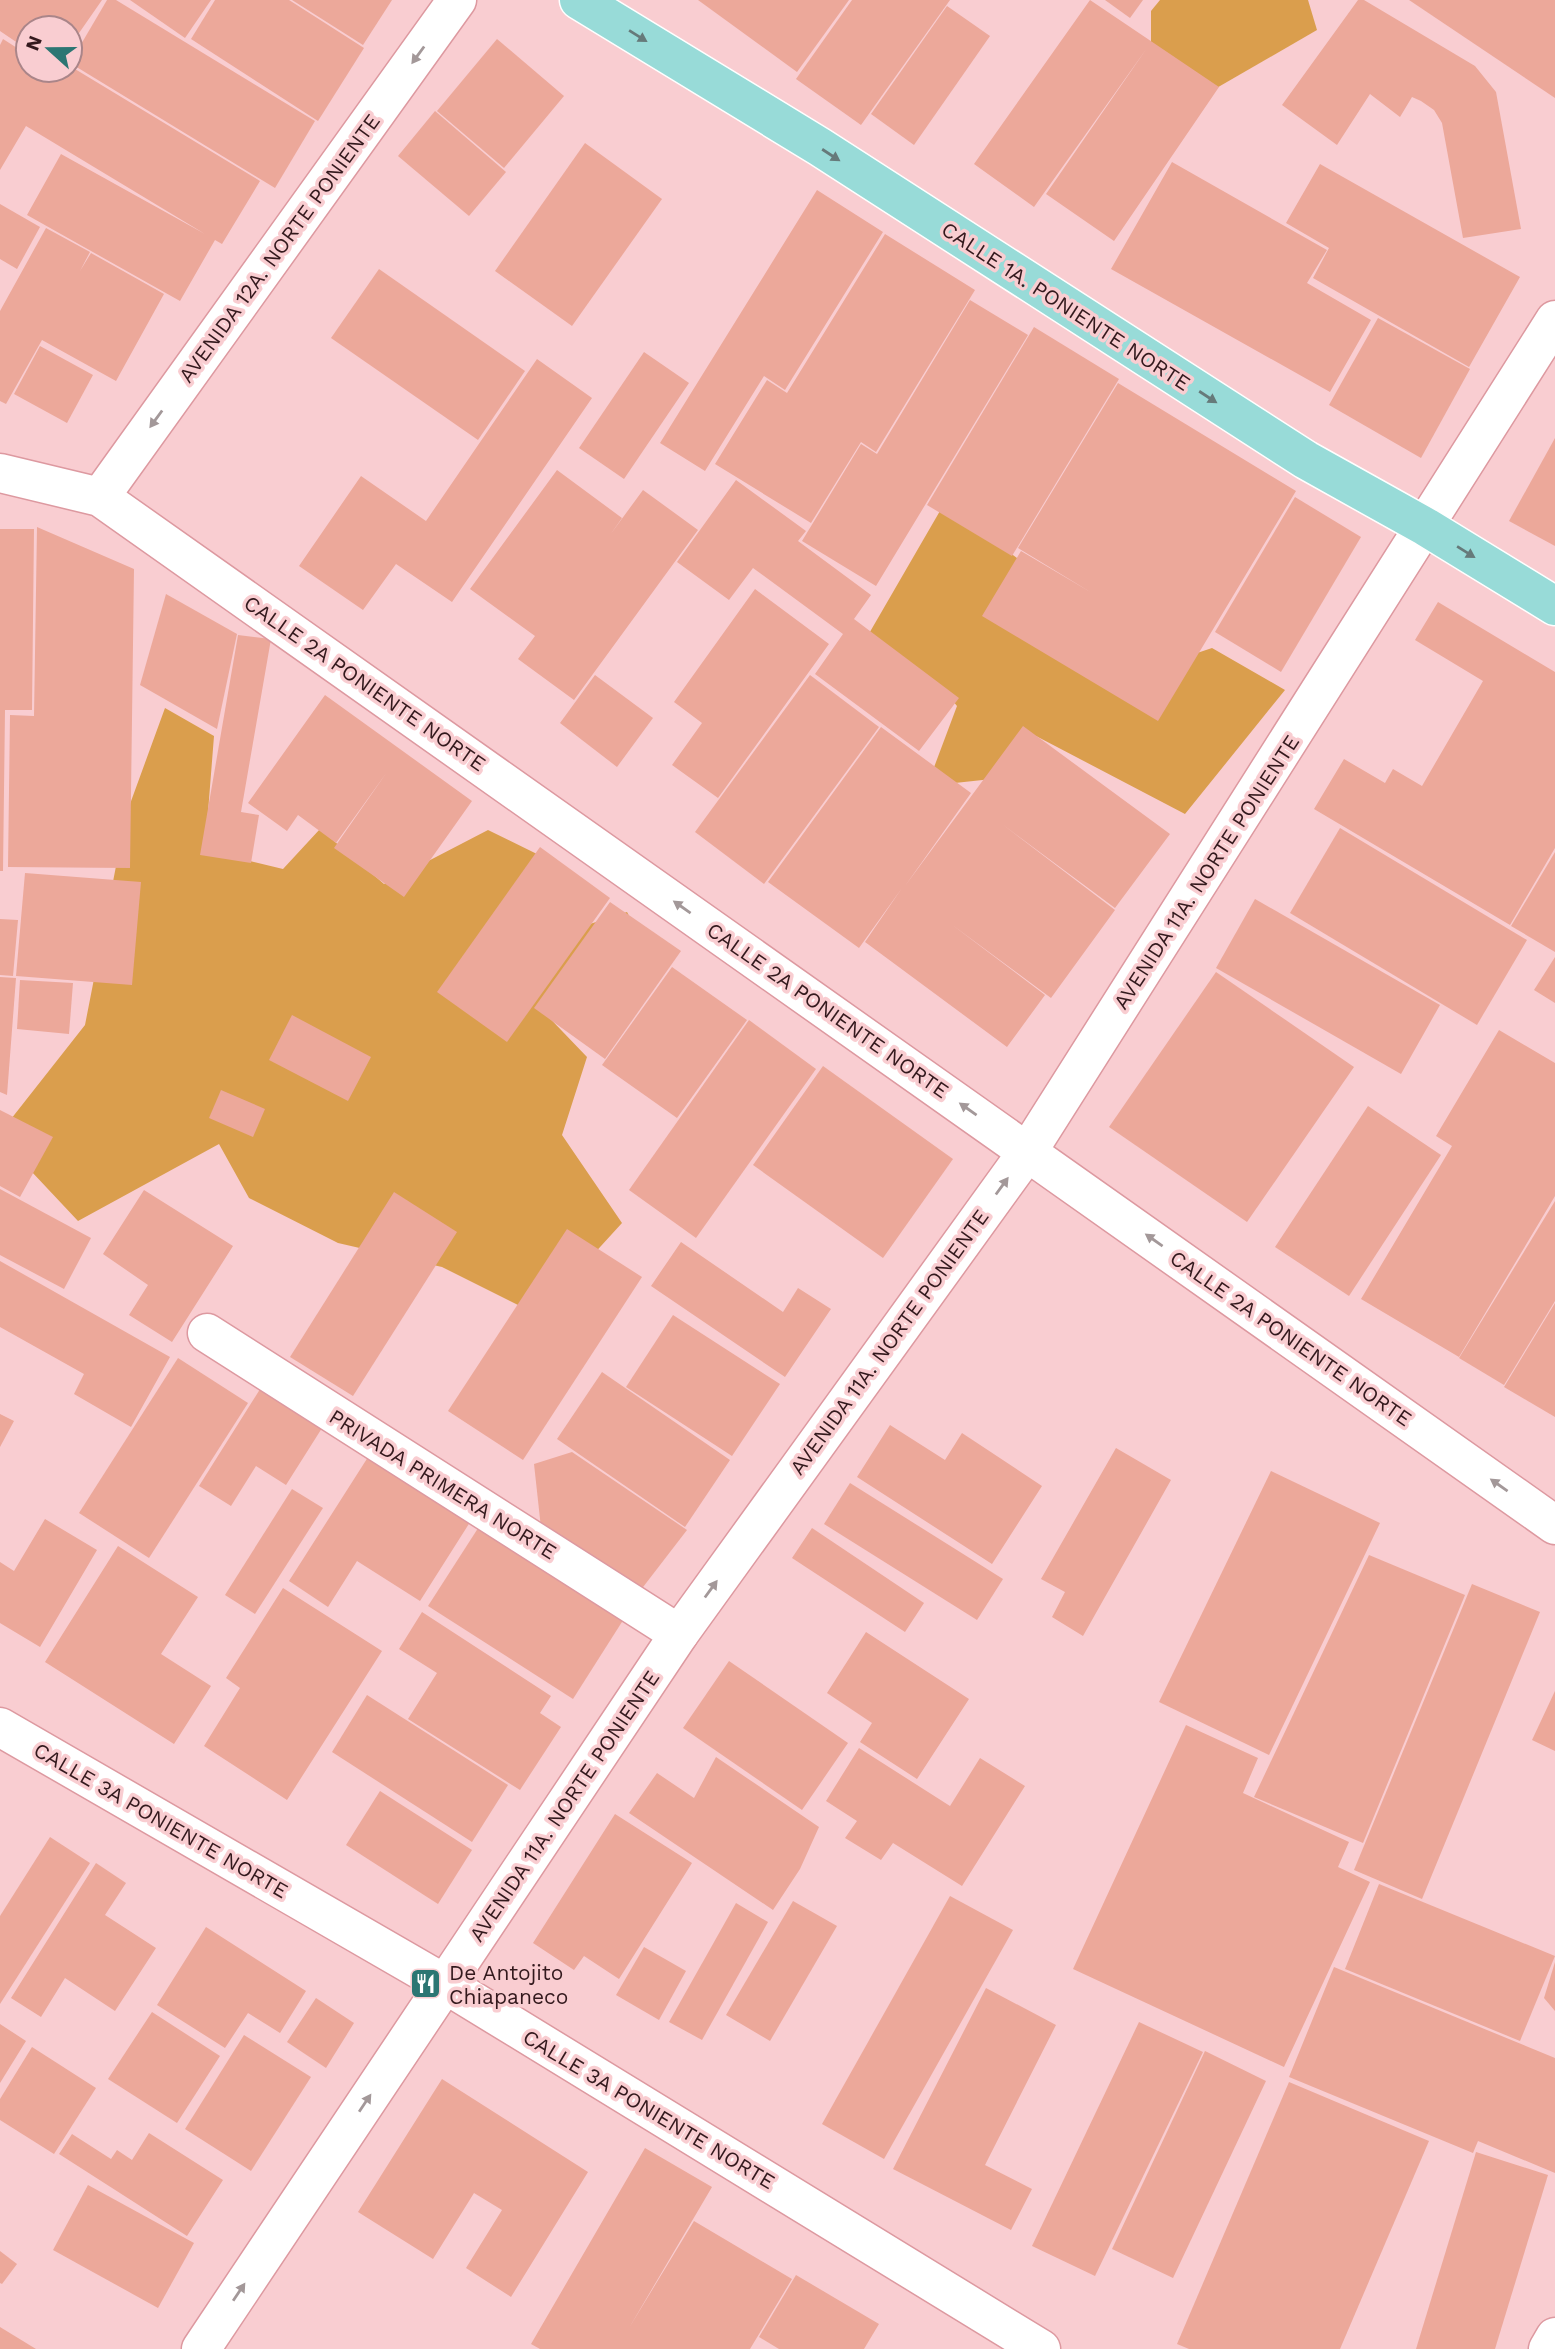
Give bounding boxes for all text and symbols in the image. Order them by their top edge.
north arrow [14,14,84,84]
one-way arrow [628,29,647,42]
text: N [20,32,47,54]
one-way arrow [411,46,425,64]
street label: AVENIDA 12A. NORTE PONIENTE [173,109,385,387]
one-way arrow [822,148,841,161]
street label: CALLE 1A. PONIENTE NORTE [937,216,1195,396]
one-way arrow [1198,391,1218,404]
one-way arrow [149,410,163,428]
one-way arrow [1457,545,1476,558]
street label: CALLE 2A PONIENTE NORTE [239,590,491,776]
street label: AVENIDA 11A. NORTE PONIENTE [1108,730,1304,1014]
one-way arrow [673,900,691,914]
street label: CALLE 2A PONIENTE NORTE [702,917,954,1103]
one-way arrow [959,1102,977,1116]
one-way arrow [995,1177,1009,1196]
street label: AVENIDA 11A. NORTE PONIENTE [784,1204,994,1480]
one-way arrow [1145,1234,1163,1248]
street label: CALLE 2A PONIENTE NORTE [1165,1245,1417,1431]
street label: PRIVADA PRIMERA NORTE [325,1404,561,1564]
one-way arrow [1490,1478,1508,1492]
one-way arrow [704,1580,718,1598]
street label: AVENIDA 11A. NORTE PONIENTE [464,1666,664,1946]
street label: CALLE 3A PONIENTE NORTE [29,1737,293,1903]
place label: De Antojito Chiapaneco [449,1960,568,2009]
restaurant icon: De Antojito Chiapaneco [409,1967,443,2001]
street label: CALLE 3A PONIENTE NORTE [519,2024,779,2194]
one-way arrow [358,2094,372,2112]
one-way arrow [232,2282,245,2302]

